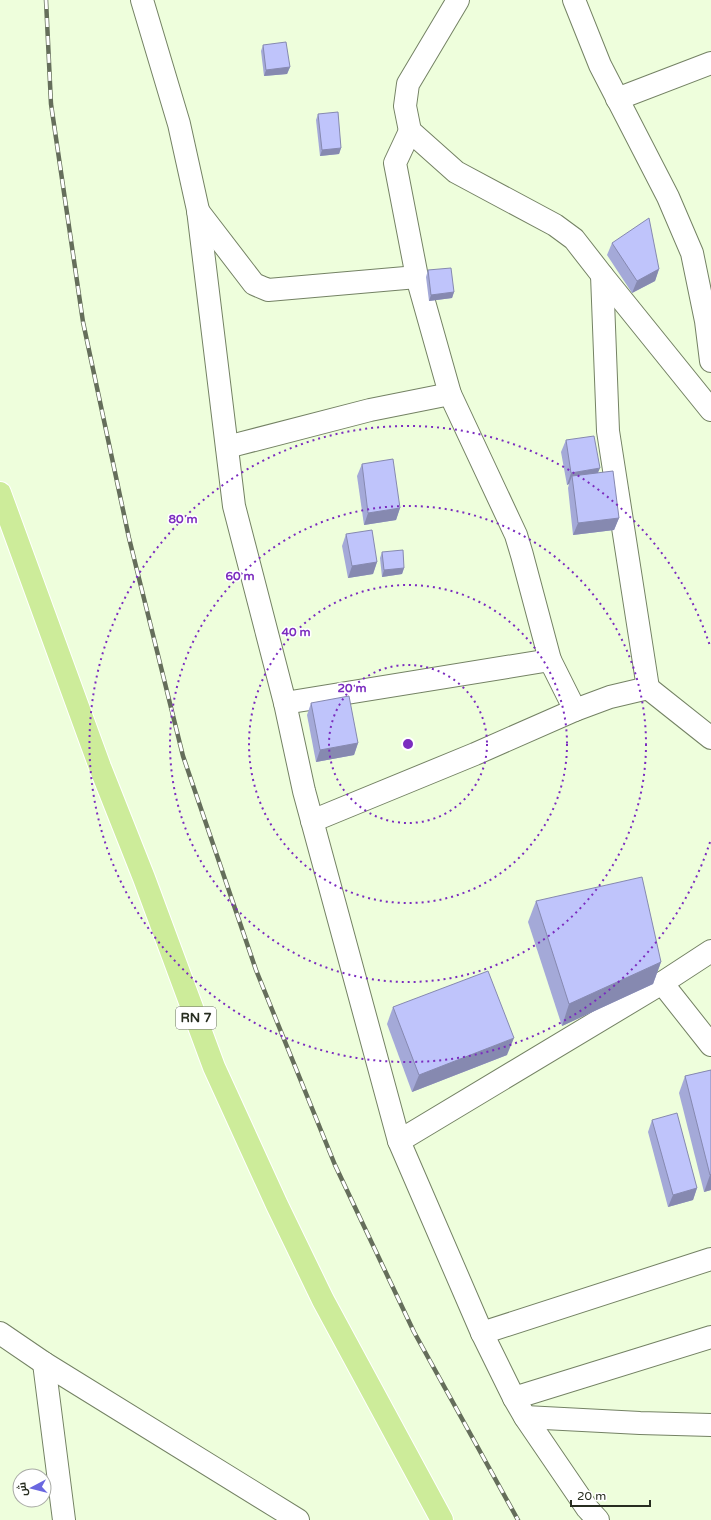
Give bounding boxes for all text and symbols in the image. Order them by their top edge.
text: 80 m [168,512,198,526]
text: 60 m [225,569,255,583]
text: 40 m [281,625,311,639]
text: 20 m [337,681,367,695]
centre of rings [401,737,415,751]
road number: RN 7 [176,1007,216,1029]
north arrow [12,1468,52,1508]
text: ش [15,1481,30,1497]
scale bar [571,1482,650,1508]
text: 20 m [577,1489,606,1503]

